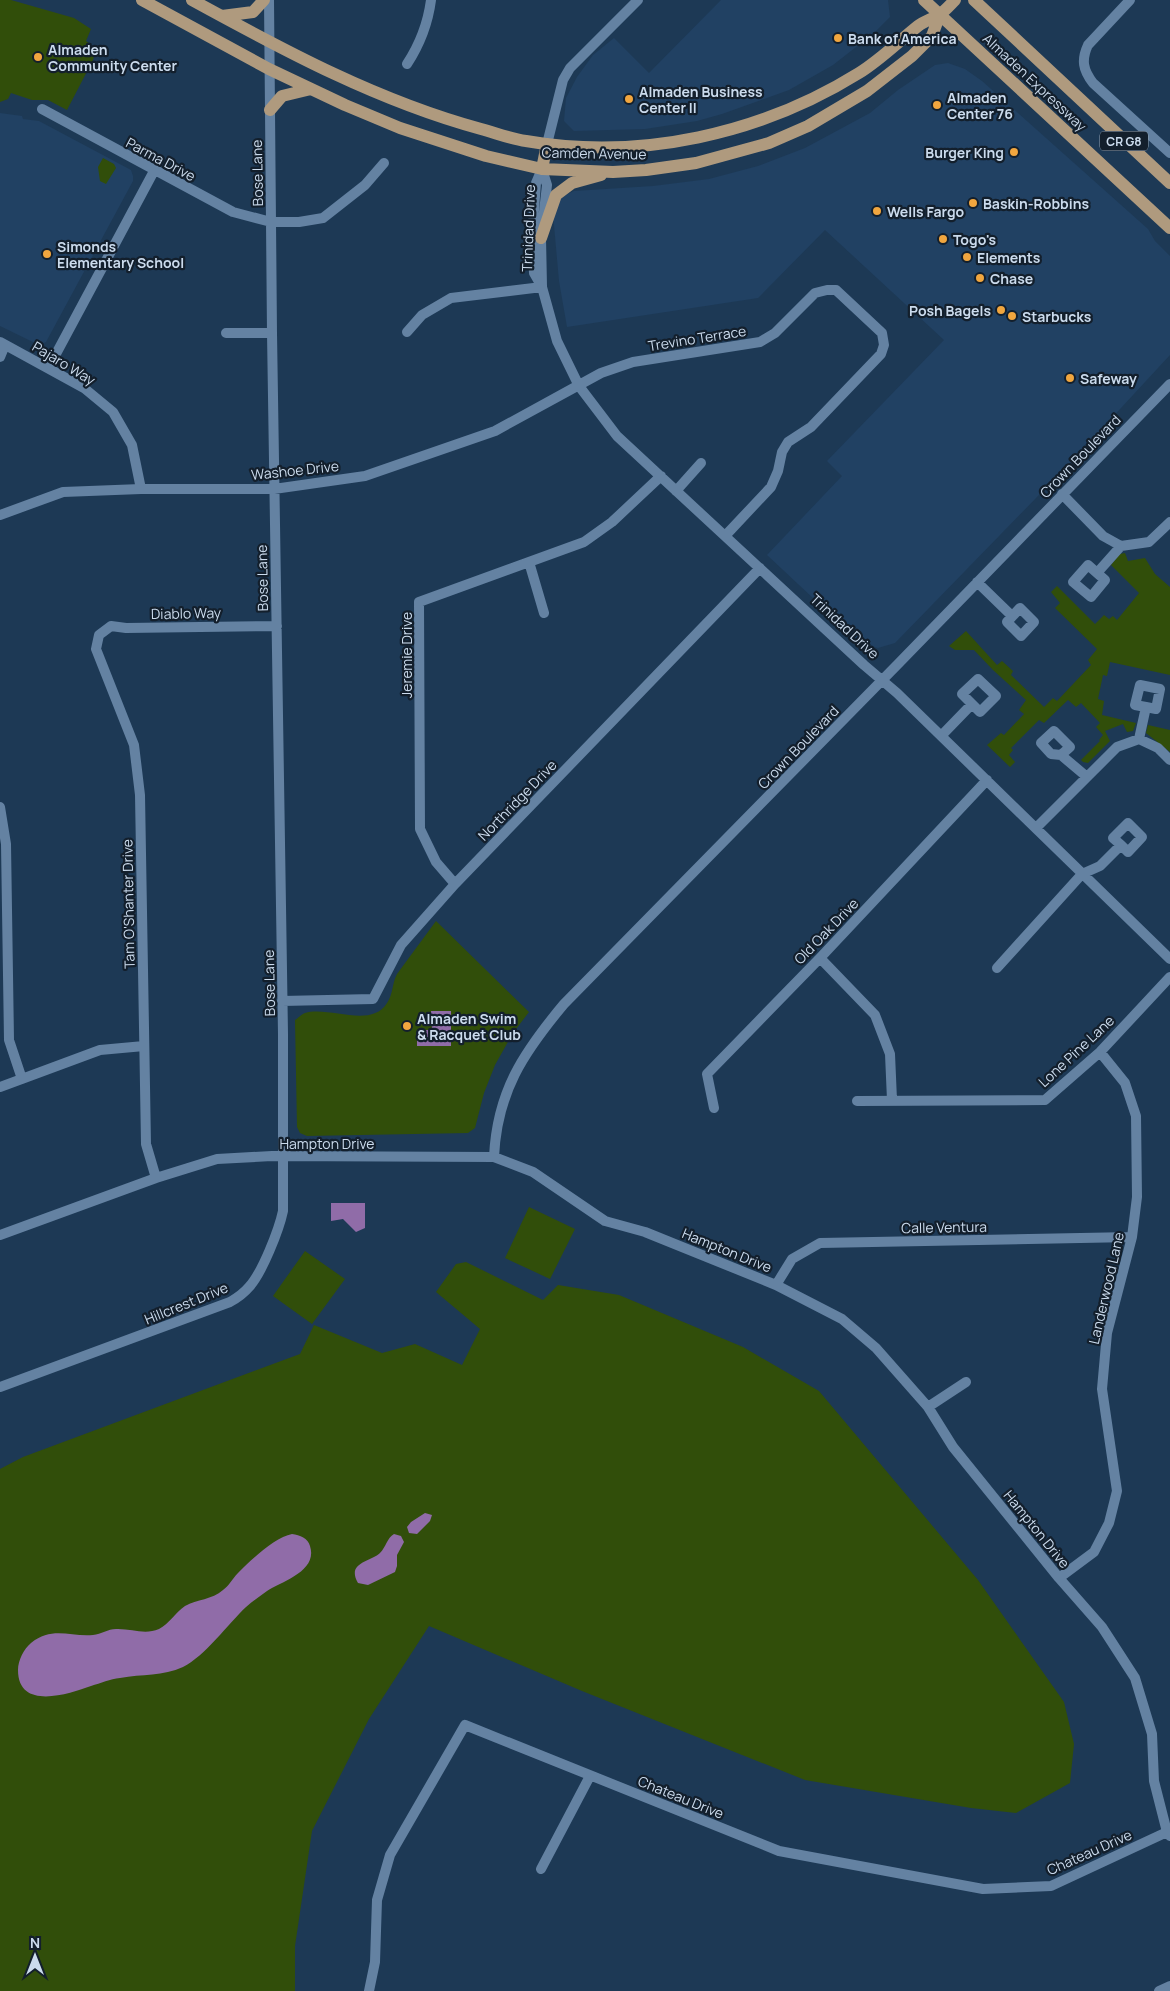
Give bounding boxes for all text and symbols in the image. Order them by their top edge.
place label: Bank of America [848,29,957,48]
street label: Almaden Expressway [979,29,1091,136]
marker: Bank of America [832,32,844,44]
place label: Almaden Community Center [48,40,178,75]
marker: Almaden Community Center [32,51,44,63]
place label: Almaden Business Center II [639,82,763,117]
place label: Almaden Center 76 [947,88,1013,123]
marker: Almaden Business Center II [623,93,635,105]
marker: Almaden Center 76 [931,99,943,111]
road number: CR G8 [1100,132,1148,150]
street label: Parma Drive [123,133,199,185]
street label: Bose Lane [247,140,267,206]
street label: Camden Avenue [541,143,647,163]
place label: Burger King [925,143,1004,162]
marker: Burger King [1008,146,1020,158]
street label: Trinidad Drive [517,184,539,272]
place label: Baskin-Robbins [983,194,1089,213]
marker: Baskin-Robbins [967,197,979,209]
place label: Wells Fargo [887,202,965,221]
marker: Wells Fargo [871,205,883,217]
place label: Togo's [953,230,996,249]
marker: Togo's [937,233,949,245]
place label: Simonds Elementary School [57,237,184,272]
marker: Simonds Elementary School [41,248,53,260]
place label: Elements [977,248,1041,267]
marker: Elements [961,251,973,263]
place label: Chase [990,269,1033,288]
marker: Chase [974,272,986,284]
place label: Posh Bagels [909,301,991,320]
marker: Posh Bagels [995,304,1007,316]
place label: Starbucks [1022,307,1092,326]
marker: Starbucks [1006,310,1018,322]
street label: Trevino Terrace [647,321,747,355]
street label: Pajaro Way [29,337,100,390]
place label: Safeway [1080,369,1137,388]
marker: Safeway [1064,372,1076,384]
street label: Crown Boulevard [1035,410,1125,502]
street label: Washoe Drive [250,456,340,484]
street label: Bose Lane [252,545,272,611]
street label: Trinidad Drive [807,589,883,663]
street label: Diablo Way [151,603,222,623]
street label: Jeremie Drive [397,612,416,698]
street label: Crown Boulevard [753,701,843,793]
street label: Northridge Drive [474,755,560,845]
street label: Tam O'Shanter Drive [117,839,139,969]
street label: Old Oak Drive [790,894,862,968]
street label: Bose Lane [259,950,279,1016]
place label: Almaden Swim & Racquet Club [417,1009,521,1044]
street label: Lone Pine Lane [1034,1011,1118,1091]
marker: Almaden Swim & Racquet Club [401,1020,413,1032]
street label: Hampton Drive [280,1134,374,1153]
street label: Calle Ventura [901,1217,987,1237]
street label: Hampton Drive [679,1223,775,1277]
street label: Landerwood Lane [1084,1230,1128,1346]
street label: Hillcrest Drive [141,1278,231,1328]
street label: Hampton Drive [1000,1486,1074,1572]
street label: Chateau Drive [635,1771,727,1823]
street label: Chateau Drive [1044,1825,1134,1879]
north arrow [10,1931,60,1981]
text: N [30,1933,40,1952]

